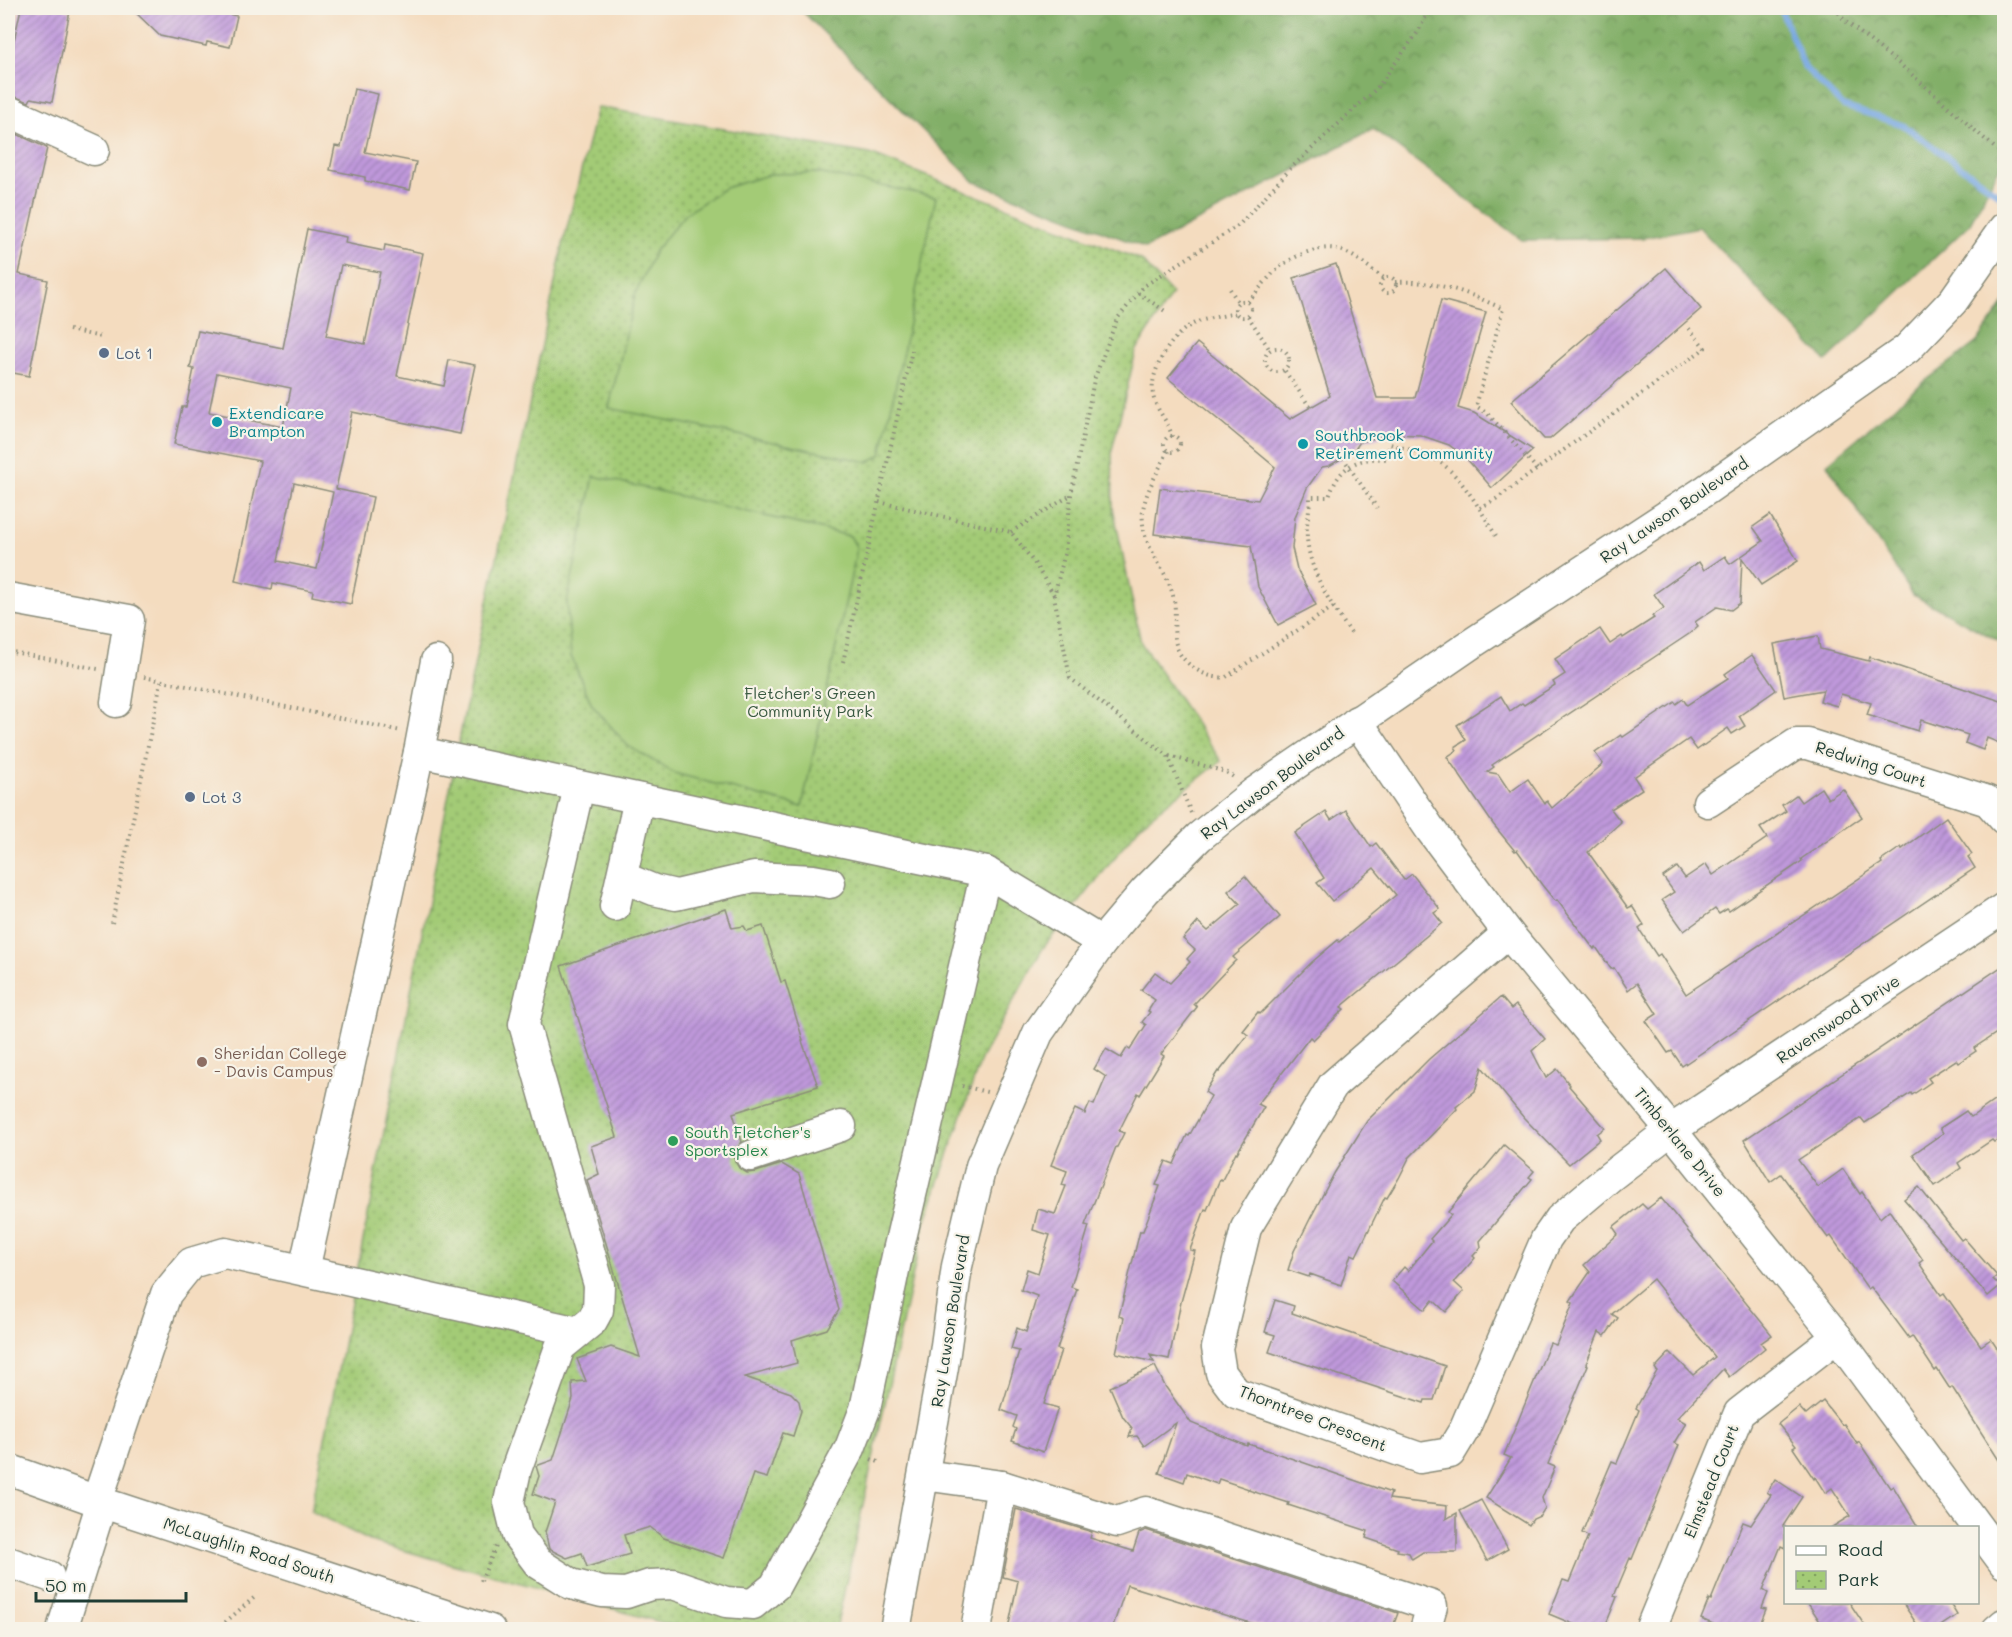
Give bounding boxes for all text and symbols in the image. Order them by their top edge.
place label: Lot 1 [116,342,153,363]
marker: Lot 1 [97,346,111,360]
place label: Extendicare Brampton [229,402,324,441]
marker: Extendicare Brampton [210,415,224,429]
place label: Southbrook Retirement Community [1315,424,1493,463]
marker: Southbrook Retirement Community [1296,437,1310,451]
street label: Ray Lawson Boulevard [1596,452,1752,567]
park label: Fletcher's Green Community Park [744,682,876,721]
street label: Ray Lawson Boulevard [1196,722,1348,843]
street label: Redwing Court [1813,736,1929,791]
place label: Lot 3 [202,786,241,807]
marker: Lot 3 [183,790,197,804]
street label: Ravenswood Drive [1772,970,1903,1068]
place label: Sheridan College - Davis Campus [214,1042,347,1081]
marker: Sheridan College - Davis Campus [195,1055,209,1069]
street label: Timberlane Drive [1630,1083,1731,1201]
place label: South Fletcher's Sportsplex [685,1121,811,1160]
marker: South Fletcher's Sportsplex [666,1134,680,1148]
street label: Ray Lawson Boulevard [925,1233,974,1409]
street label: Thorntree Crescent [1236,1380,1390,1455]
street label: Elmstead Court [1678,1421,1743,1541]
street label: McLaughlin Road South [161,1512,337,1587]
legend [1784,1526,1979,1604]
text: Road [1838,1537,1883,1561]
scale bar [36,1565,186,1603]
text: Park [1838,1567,1879,1591]
text: 50 m [45,1573,87,1597]

